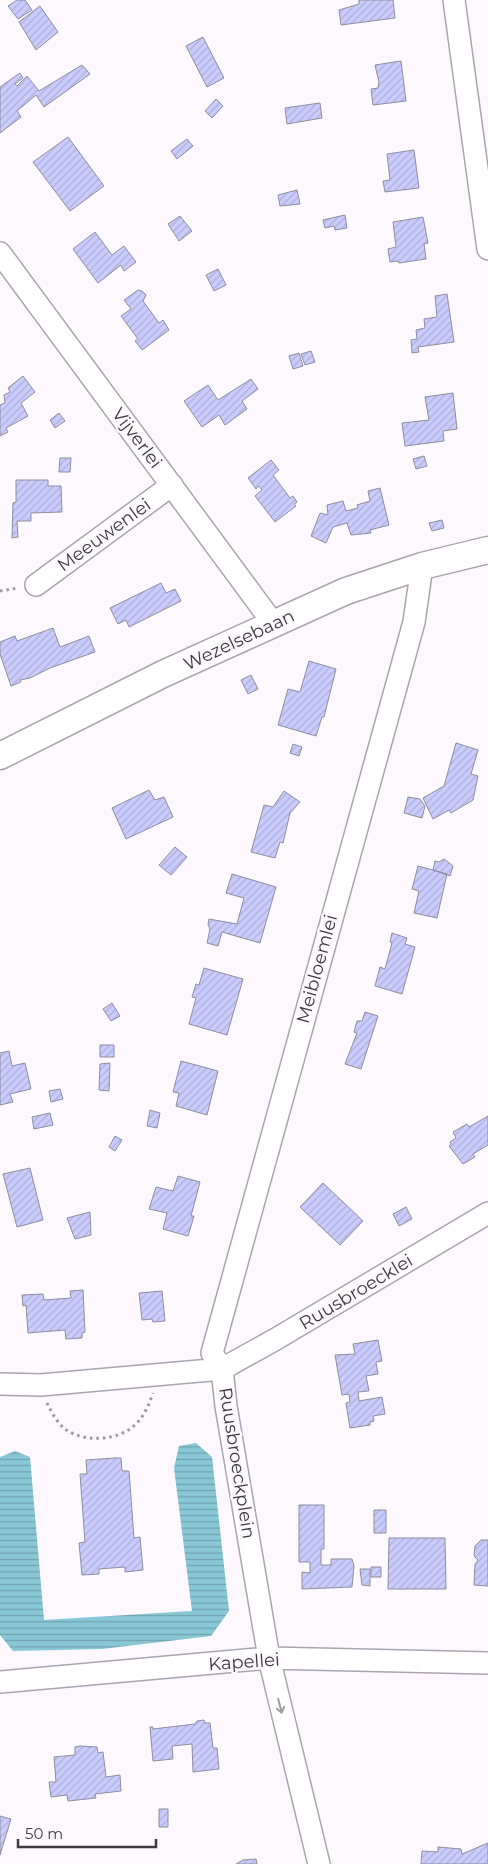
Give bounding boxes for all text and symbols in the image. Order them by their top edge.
street label: Vijverlei [107,403,167,473]
street label: Meeuwenlei [53,494,155,576]
street label: Wezelsebaan [180,605,298,675]
street label: Meibloemlei [292,912,342,1026]
street label: Ruusbroecklei [295,1249,417,1335]
street label: Ruusbroeckplein [214,1386,260,1540]
street label: Kapellei [207,1649,281,1675]
one-way arrow [276,1697,285,1713]
scale bar [18,1816,155,1848]
text: 50 m [25,1824,63,1843]

